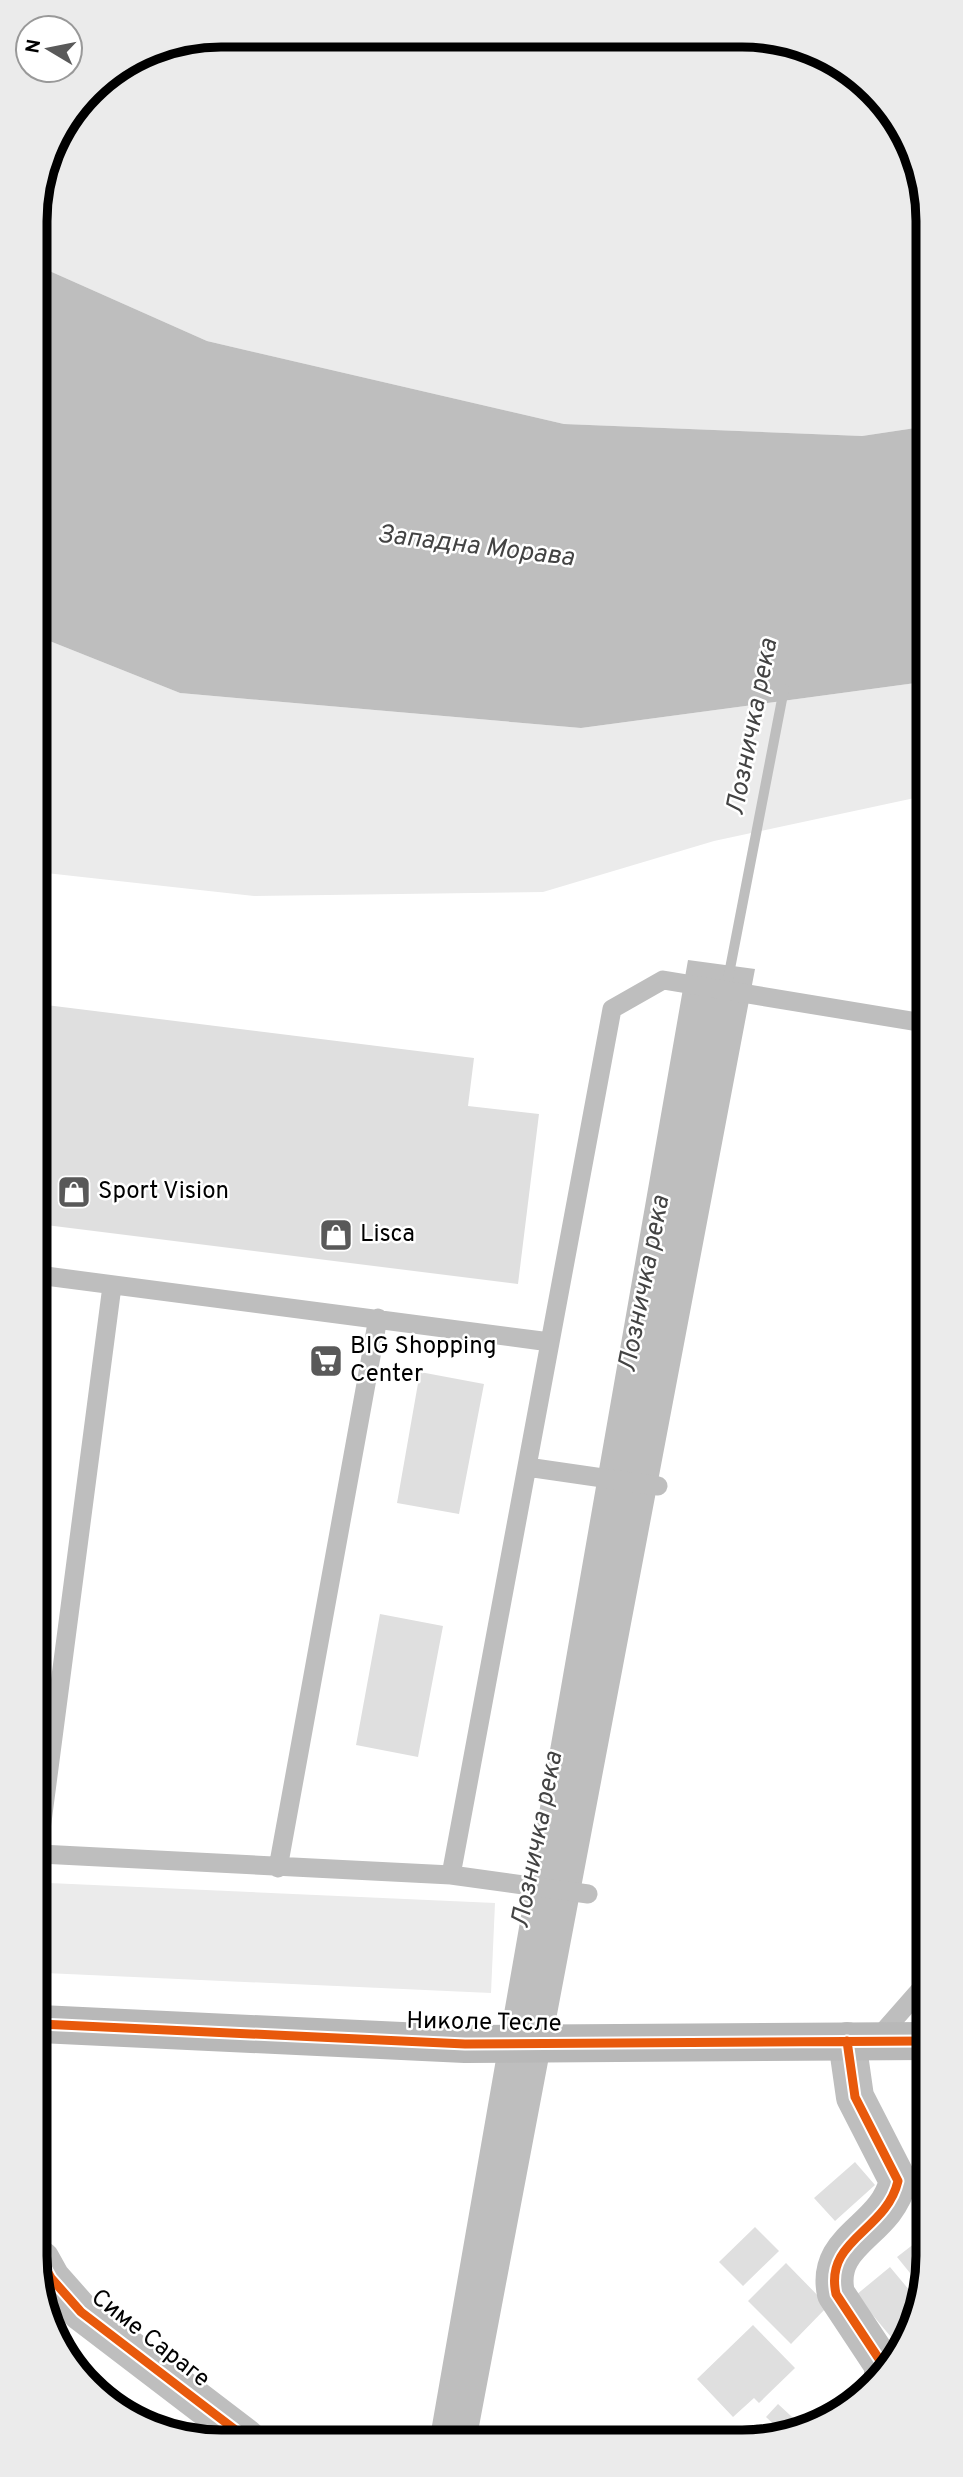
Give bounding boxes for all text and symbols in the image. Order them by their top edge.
north arrow [14,14,84,84]
text: N [21,38,47,55]
water label: Западна Морава [376,519,577,575]
water label: Лозничка река [720,635,786,818]
shop icon: Sport Vision [55,1173,93,1211]
place label: Sport Vision [98,1177,229,1207]
water label: Лозничка река [612,1192,678,1375]
shop icon: Lisca [317,1216,355,1254]
place label: Lisca [360,1220,415,1250]
place label: BIG Shopping Center [350,1332,497,1390]
supermarket icon: BIG Shopping Center [307,1342,345,1380]
water label: Лозничка река [505,1748,571,1931]
street label: Николе Тесле [406,2007,562,2039]
street label: Симе Сараге [85,2283,215,2395]

